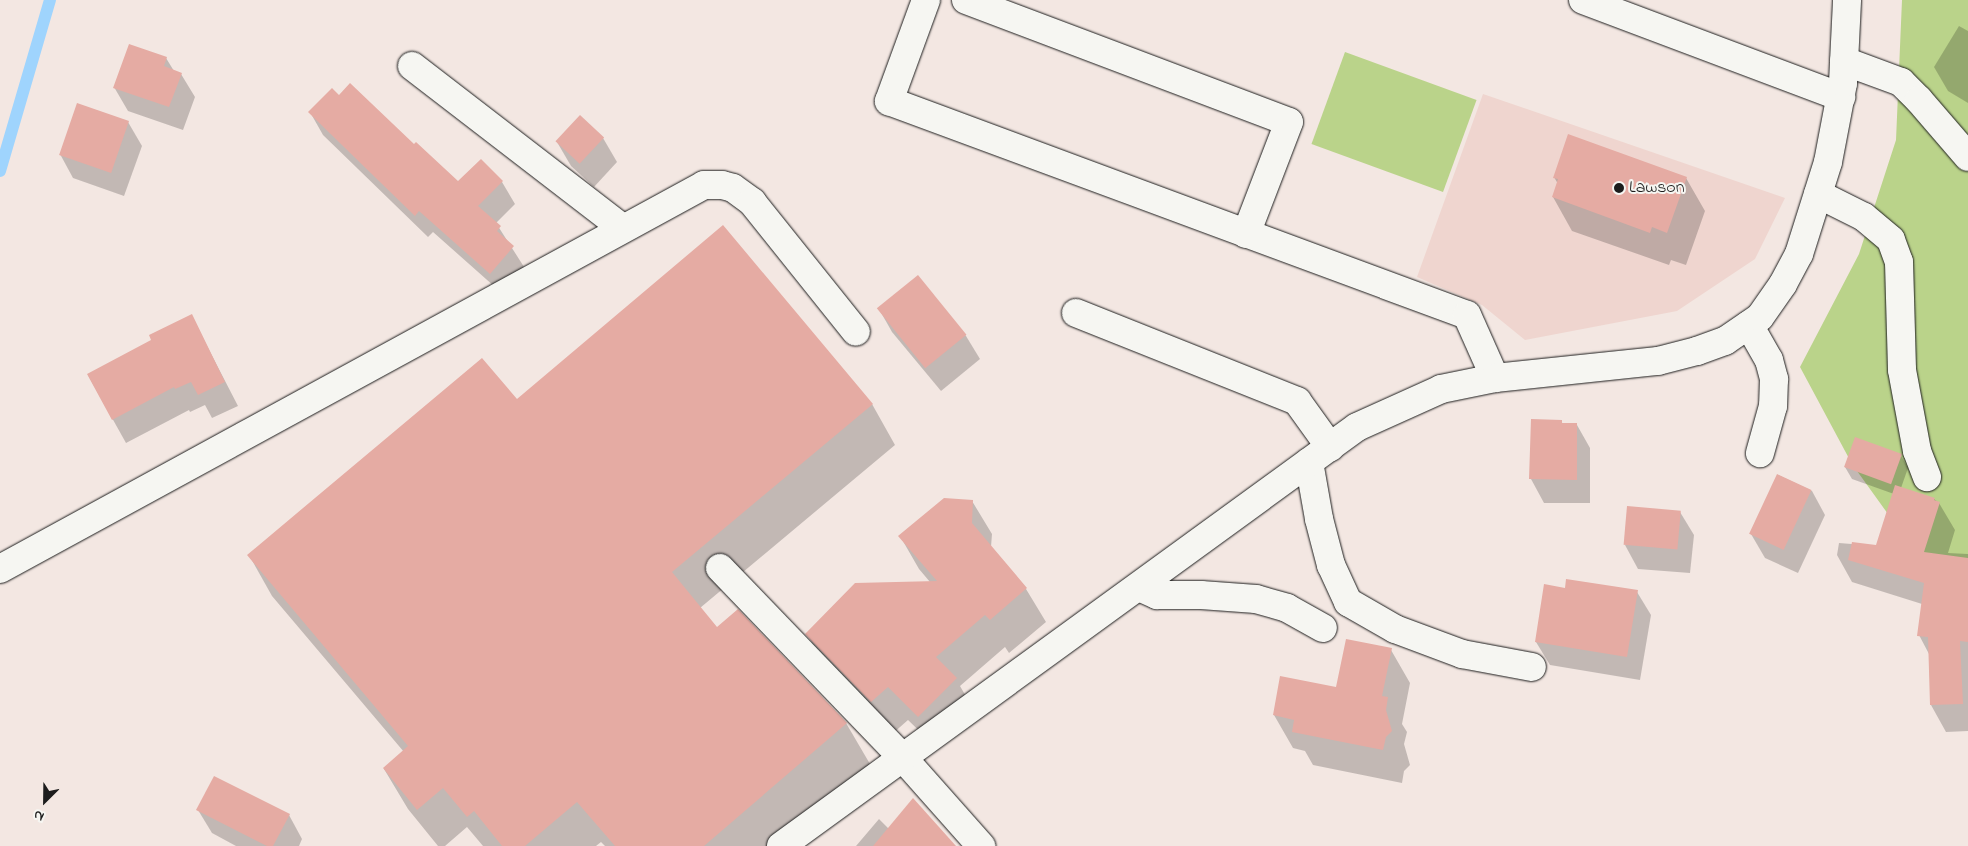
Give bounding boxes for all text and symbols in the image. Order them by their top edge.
place label: Lawson [1629,177,1685,199]
marker: Lawson [1613,182,1625,194]
north arrow [20,776,70,826]
text: N [30,804,47,827]

